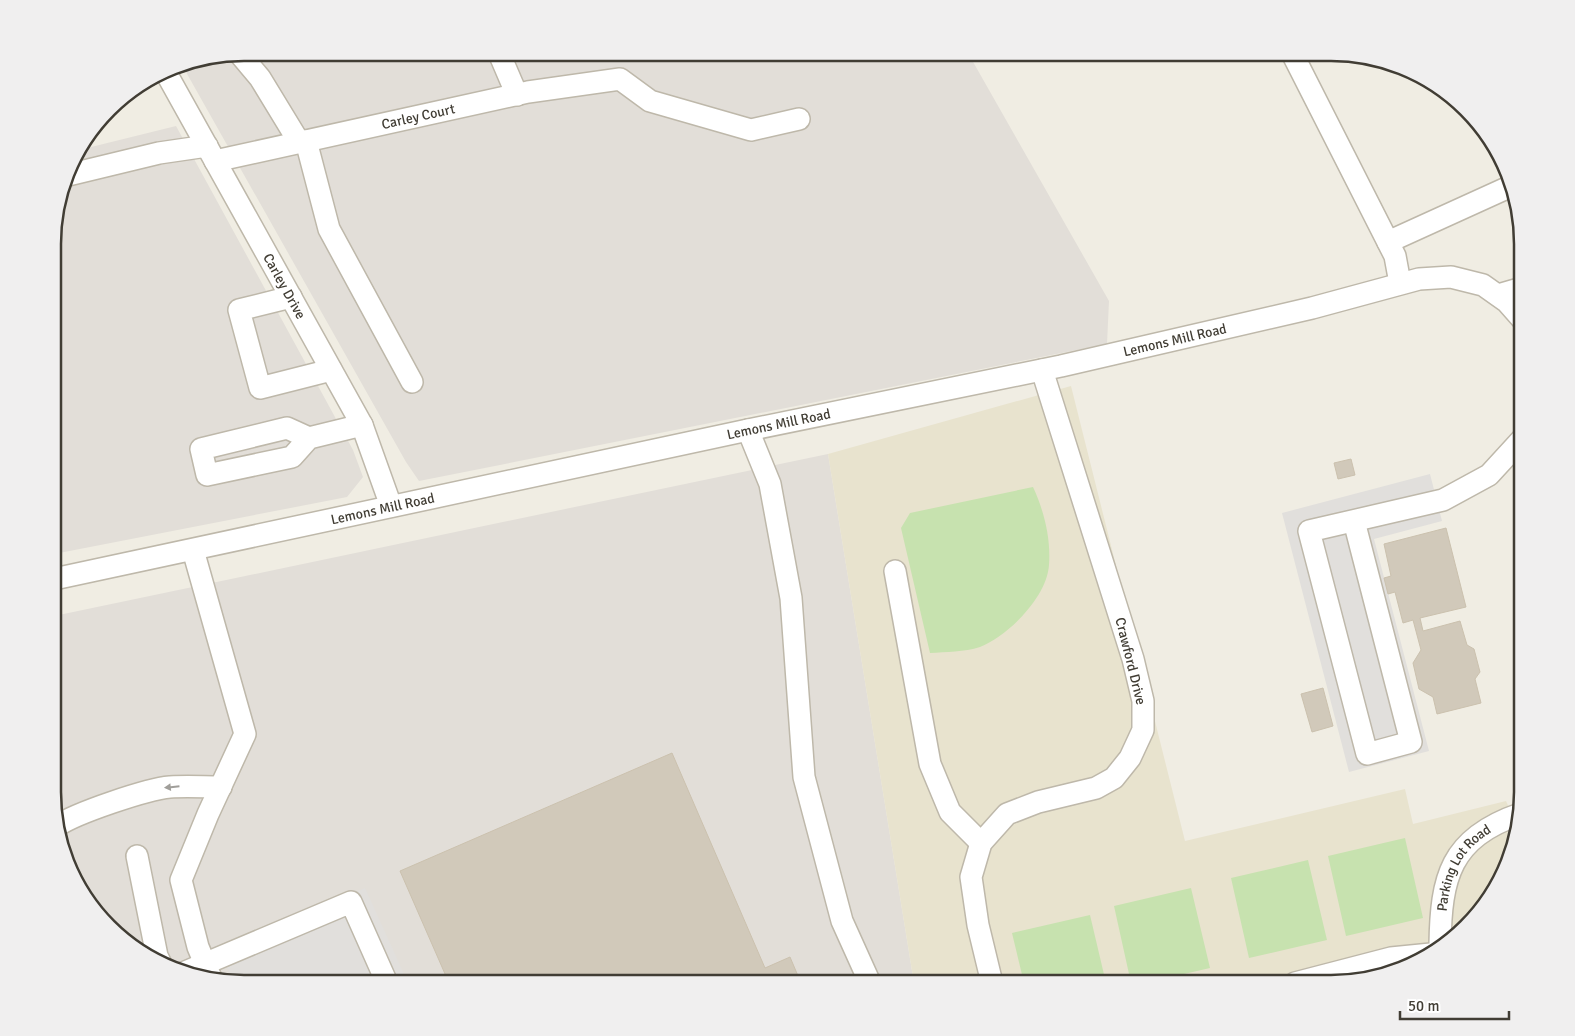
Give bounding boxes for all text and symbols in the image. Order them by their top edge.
street label: Carley Court [380,100,457,133]
street label: Carley Drive [259,250,309,322]
street label: Lemons Mill Road [1121,320,1228,360]
street label: Lemons Mill Road [725,405,832,443]
street label: Lemons Mill Road [329,490,436,528]
street label: Crawford Drive [1111,616,1150,707]
one-way arrow [164,784,180,792]
street label: Parking Lot Road [1434,821,1494,912]
scale bar [1400,988,1509,1020]
text: 50 m [1408,997,1439,1015]

